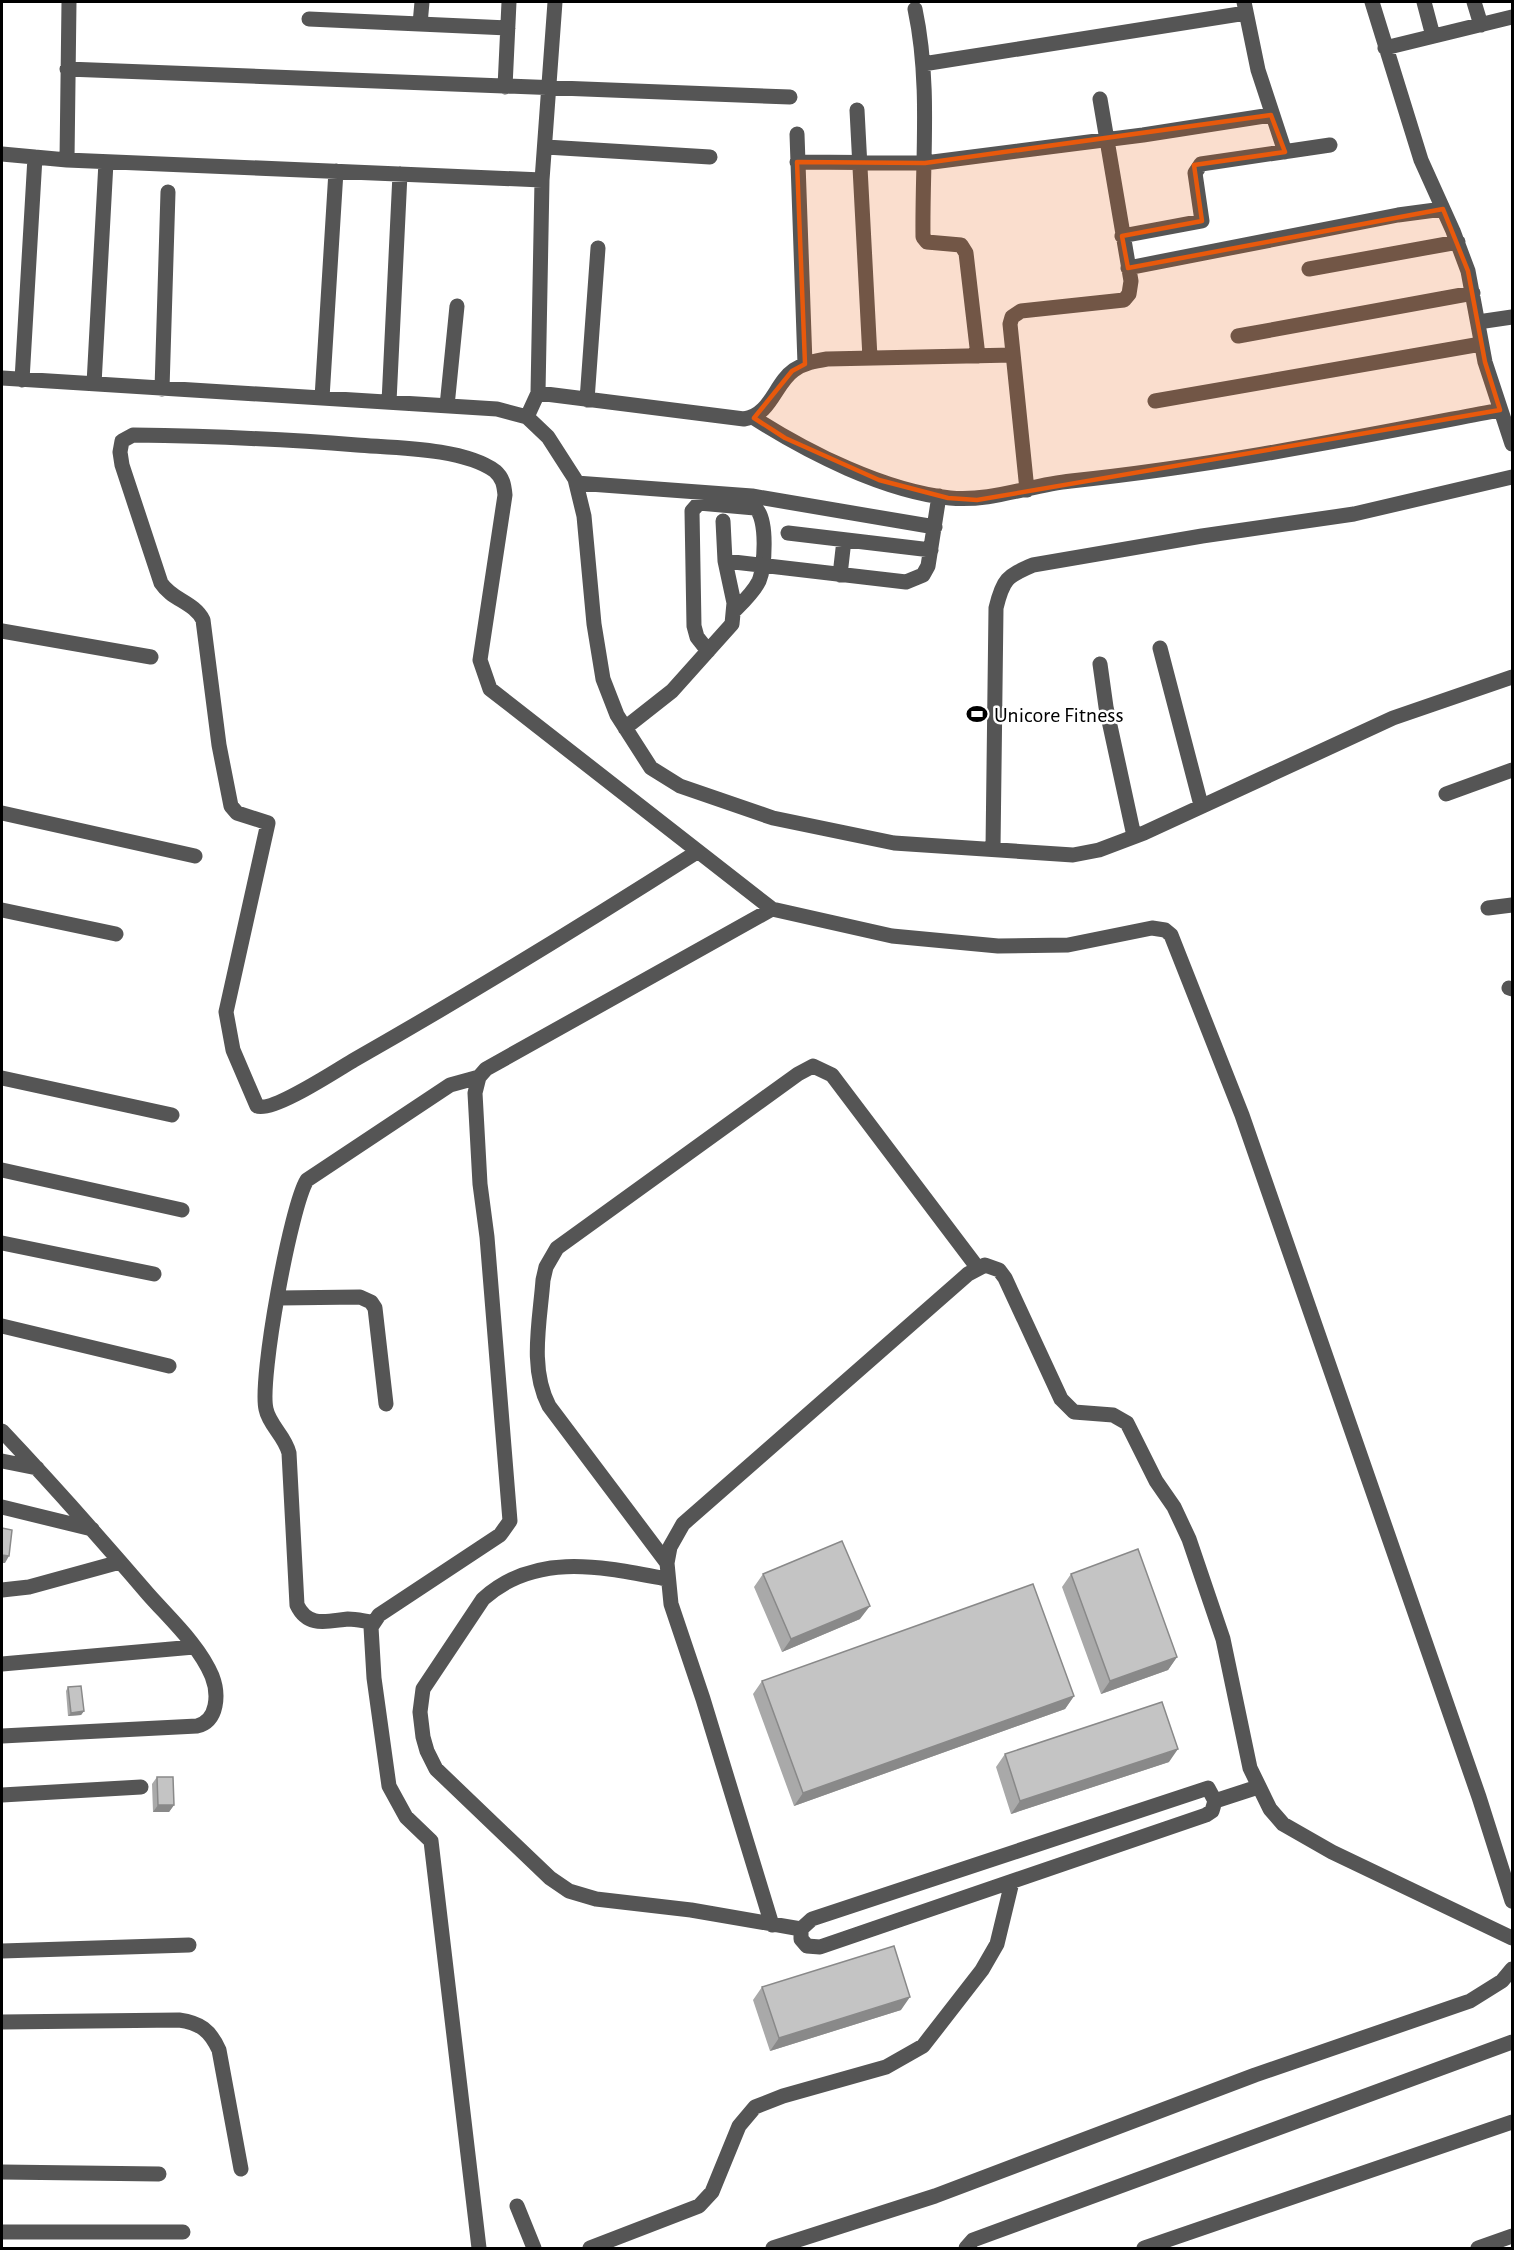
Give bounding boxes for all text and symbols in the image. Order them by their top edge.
sports icon: Unicore Fitness [965,702,989,726]
place label: Unicore Fitness [994,704,1124,726]

